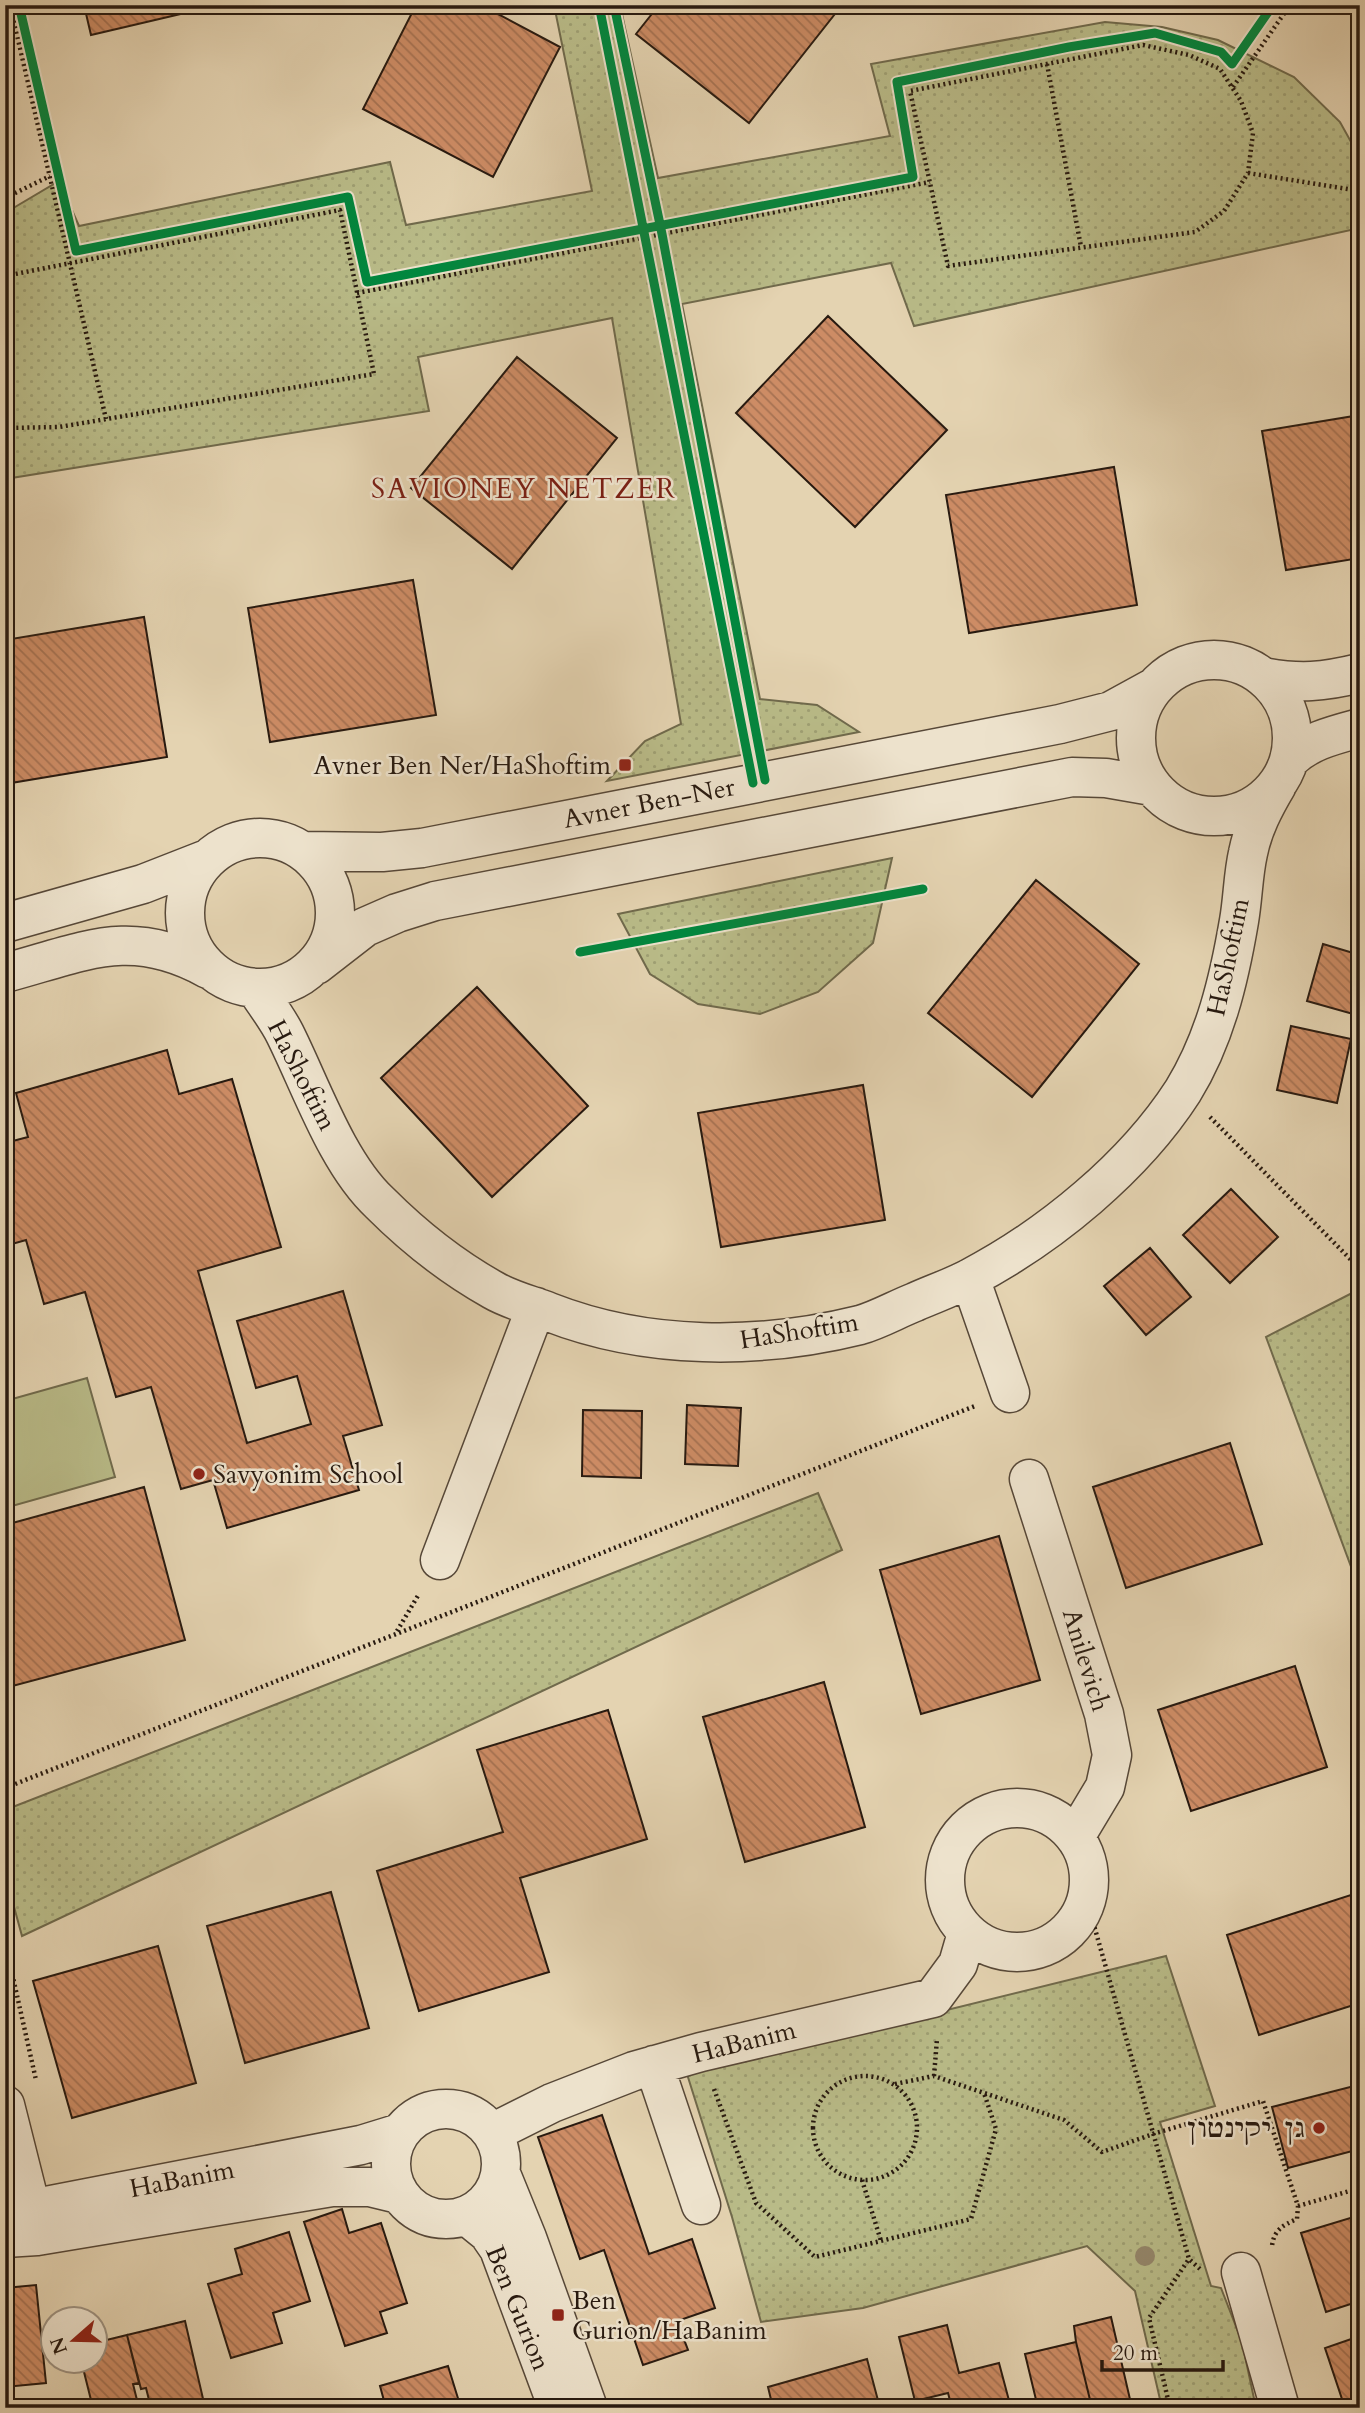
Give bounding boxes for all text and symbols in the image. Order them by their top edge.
district label: SAVIONEY NETZER [371,470,677,508]
place label: Avner Ben Ner/HaShoftim [313,748,611,783]
marker: Avner Ben Ner/HaShoftim [617,757,633,773]
street label: Avner Ben-Ner [560,769,738,837]
street label: HaShoftim [1198,895,1258,1019]
street label: HaShoftim [259,1014,345,1136]
street label: HaShoftim [737,1304,861,1358]
place label: Savyonim School [213,1457,404,1492]
marker: Savyonim School [191,1466,207,1482]
street label: Anilevich [1054,1604,1118,1716]
street label: HaBanim [688,2012,800,2072]
place label: גן יקינטון [1187,2111,1305,2146]
marker: גן יקינטון [1311,2120,1327,2136]
street label: HaBanim [127,2152,237,2206]
street label: Ben Gurion [477,2240,559,2376]
place label: Ben Gurion/HaBanim [572,2283,767,2348]
north arrow [38,2304,108,2374]
marker: Ben Gurion/HaBanim [550,2307,566,2323]
scale bar [1102,2329,1223,2373]
text: N [44,2333,74,2358]
text: 20 m [1113,2339,1158,2368]

